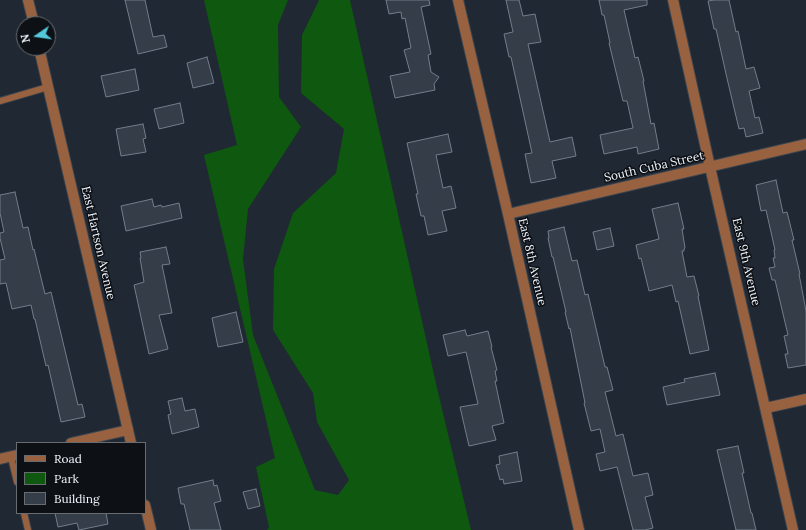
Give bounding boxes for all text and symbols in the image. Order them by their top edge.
north arrow [16,16,56,56]
text: N [18,33,33,44]
street label: South Cuba Street [603,149,705,185]
street label: East Hartson Avenue [78,185,118,301]
street label: East 8th Avenue [515,217,549,307]
street label: East 9th Avenue [729,217,763,307]
legend [16,442,146,514]
text: Road [54,451,82,466]
text: Park [54,471,79,486]
text: Building [54,491,100,506]

